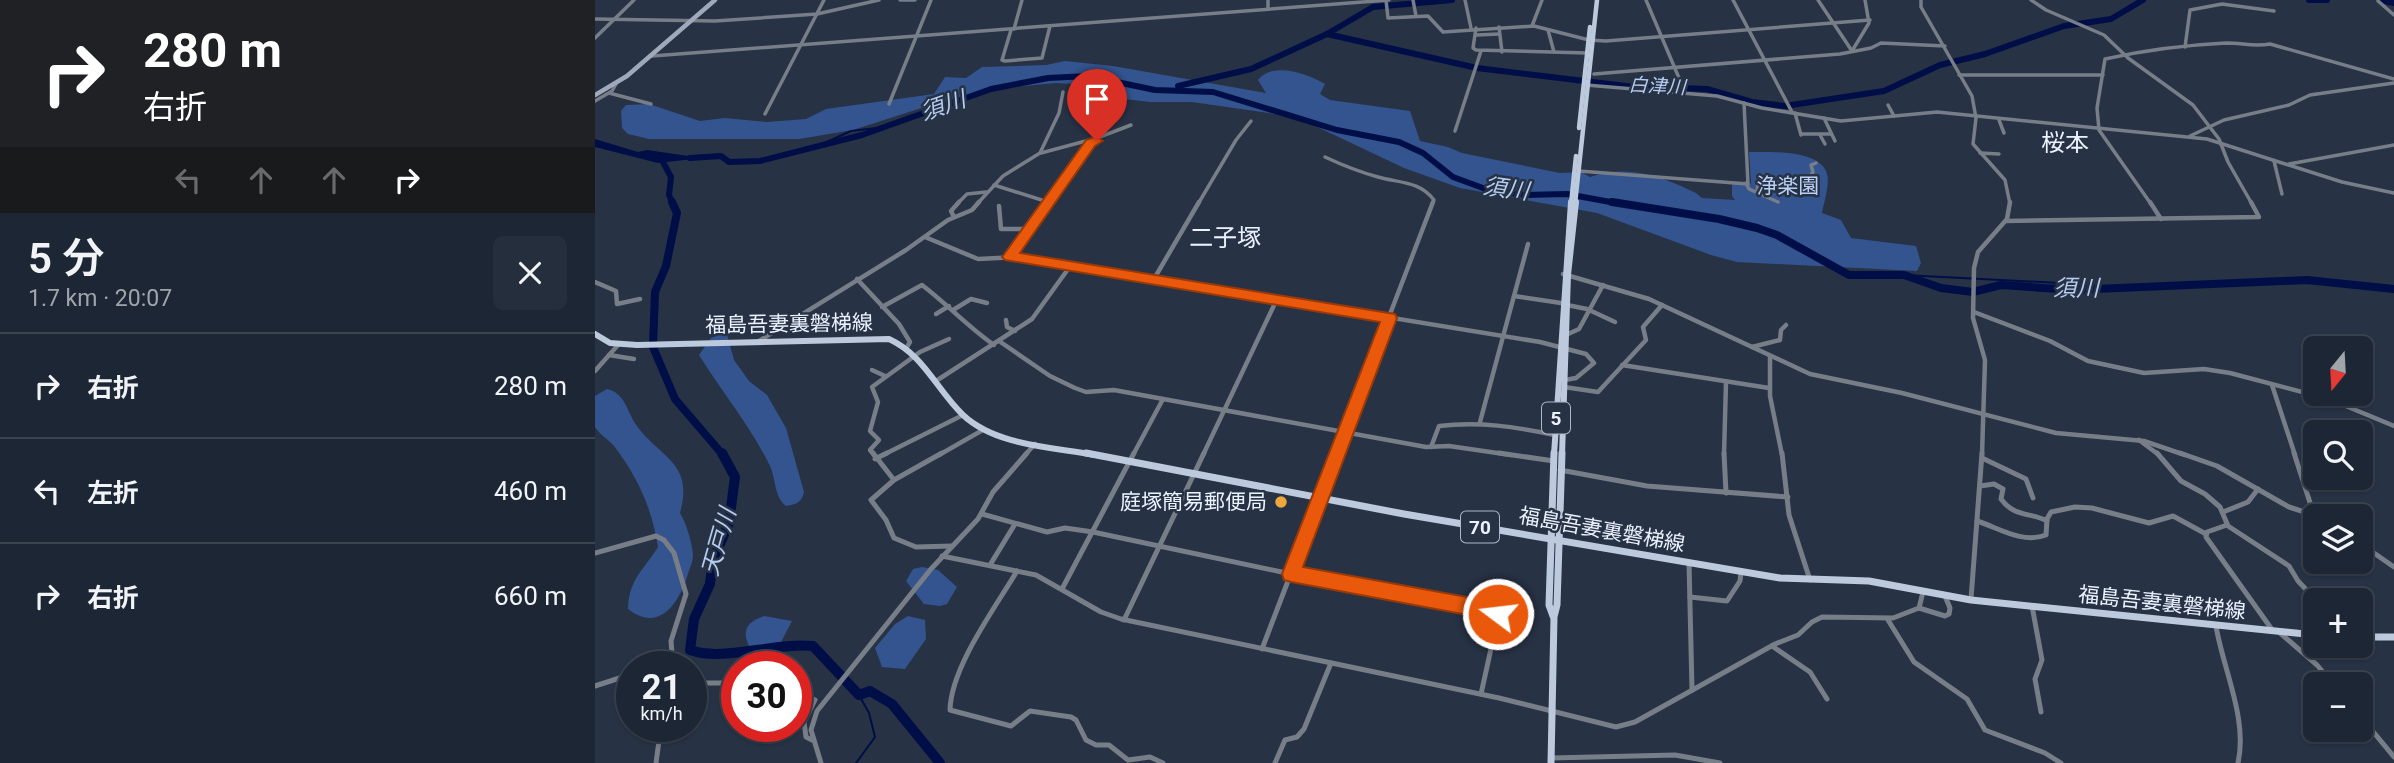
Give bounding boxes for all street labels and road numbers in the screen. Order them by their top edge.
street label: 福島吾妻裏磐梯線 [705,311,873,337]
road number: 5 [1542,402,1570,434]
street label: 福島吾妻裏磐梯線 [1517,504,1687,556]
road number: 70 [1461,512,1499,542]
street label: 福島吾妻裏磐梯線 [2077,582,2247,624]

